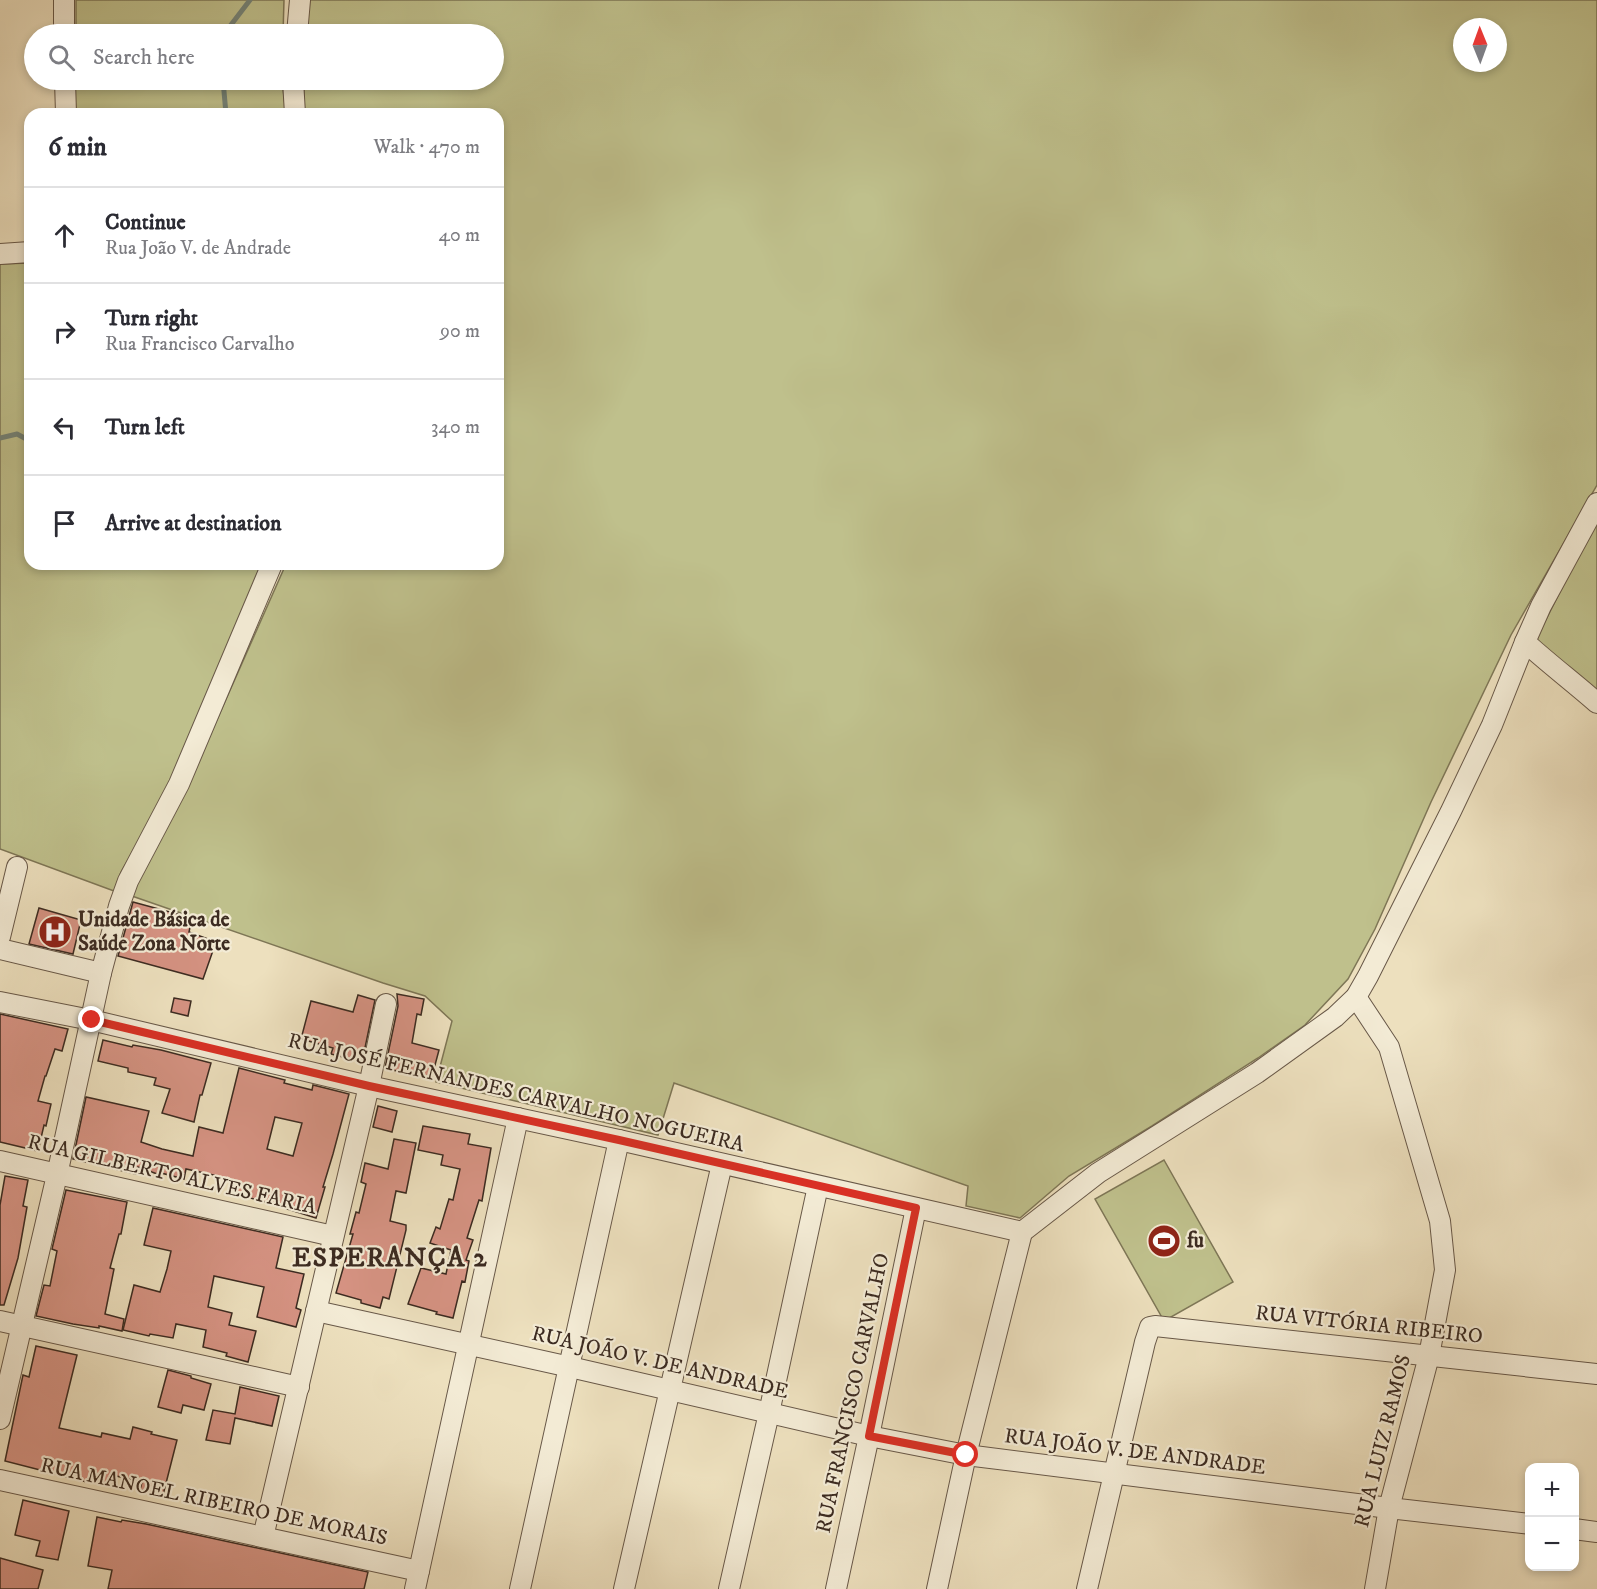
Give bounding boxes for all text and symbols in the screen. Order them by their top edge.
north arrow [1453,18,1507,72]
search box [24,24,504,90]
icon: search [45,41,78,74]
text: Search here [93,44,195,71]
text: 6 min [48,131,107,164]
text: Walk · 470 m [374,135,480,160]
text: Continue [105,209,186,236]
icon: ahead [48,219,81,252]
text: 40 m [438,223,480,248]
text: Rua João V. de Andrade [105,236,291,261]
text: Turn right [105,305,198,332]
icon: right [48,315,81,348]
text: 90 m [440,319,480,344]
text: Rua Francisco Carvalho [105,332,294,357]
icon: left [48,411,81,444]
text: Turn left [105,414,185,441]
text: 340 m [431,415,480,440]
icon: arrive [48,507,81,540]
text: Arrive at destination [105,510,282,537]
place label: Unidade Básica de Saúde Zona Norte [78,907,230,957]
hospital icon: Unidade Básica de Saúde Zona Norte [37,914,73,950]
route end [78,1006,104,1032]
street label: RUA JOSÉ FERNANDES CARVALHO NOGUEIRA [285,1027,748,1158]
street label: RUA GILBERTO ALVES FARIA [25,1129,320,1221]
sports icon: fu [1146,1223,1182,1259]
place label: fu [1186,1228,1204,1254]
district label: ESPERANÇA 2 [292,1241,488,1275]
street label: RUA FRANCISCO CARVALHO [811,1251,895,1535]
street label: RUA VITÓRIA RIBEIRO [1254,1298,1484,1350]
street label: RUA JOÃO V. DE ANDRADE [529,1319,792,1405]
street label: RUA LUIZ RAMOS [1349,1352,1417,1530]
street label: RUA JOÃO V. DE ANDRADE [1003,1421,1267,1481]
route start [952,1441,978,1467]
street label: RUA MANOEL RIBEIRO DE MORAIS [38,1452,390,1552]
map controls [1525,1463,1579,1571]
button: + [1525,1463,1579,1517]
button: − [1525,1517,1579,1571]

